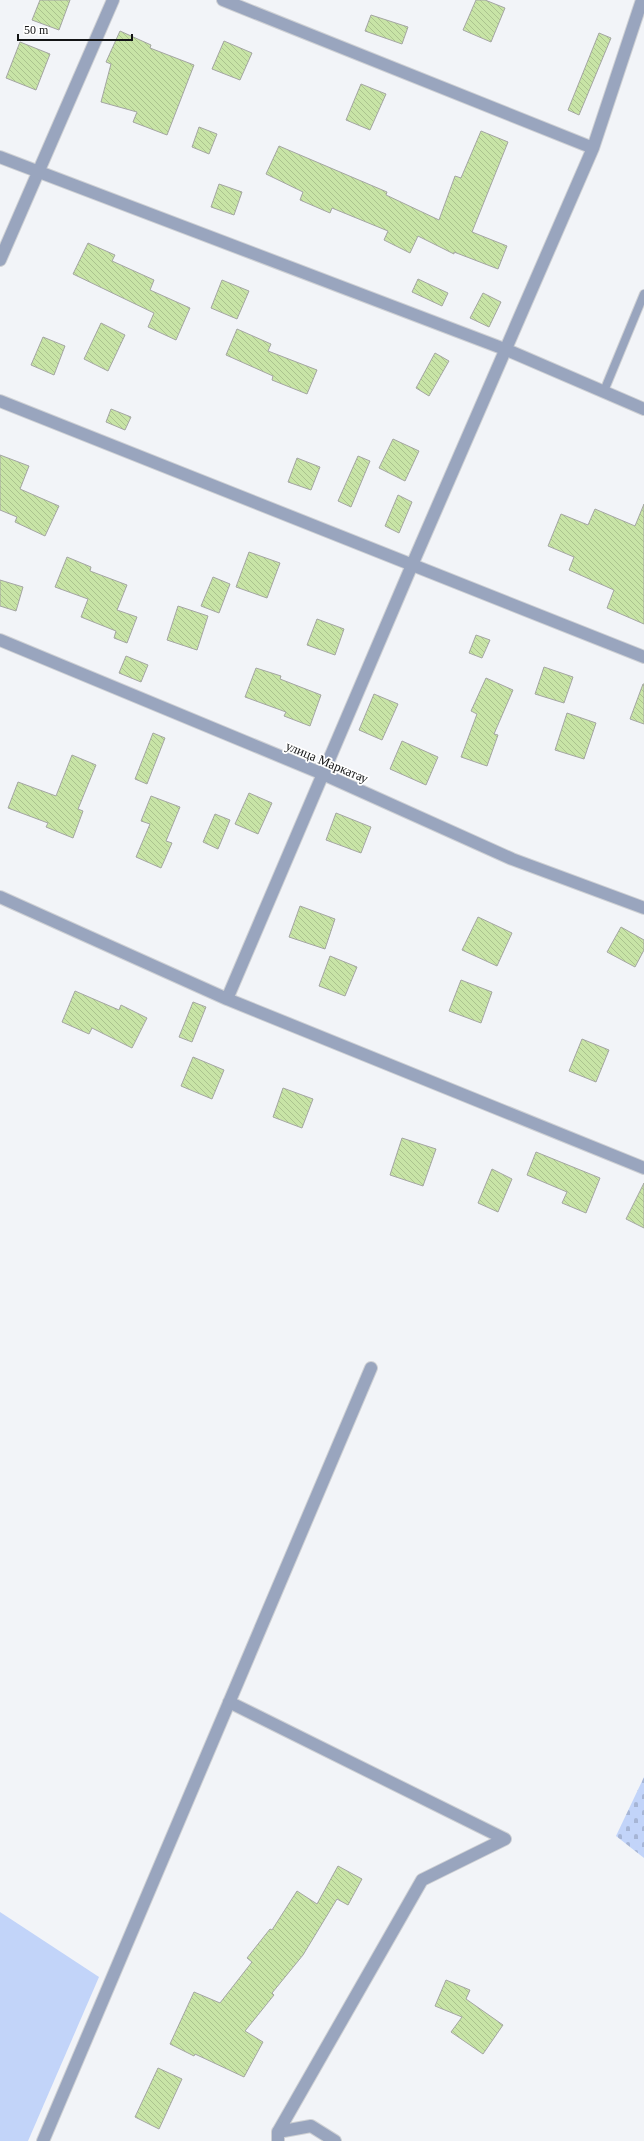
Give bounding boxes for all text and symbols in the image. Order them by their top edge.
scale bar [18,16,132,42]
text: 50 m [24,23,49,37]
street label: улица Маркатау [283,738,371,786]

